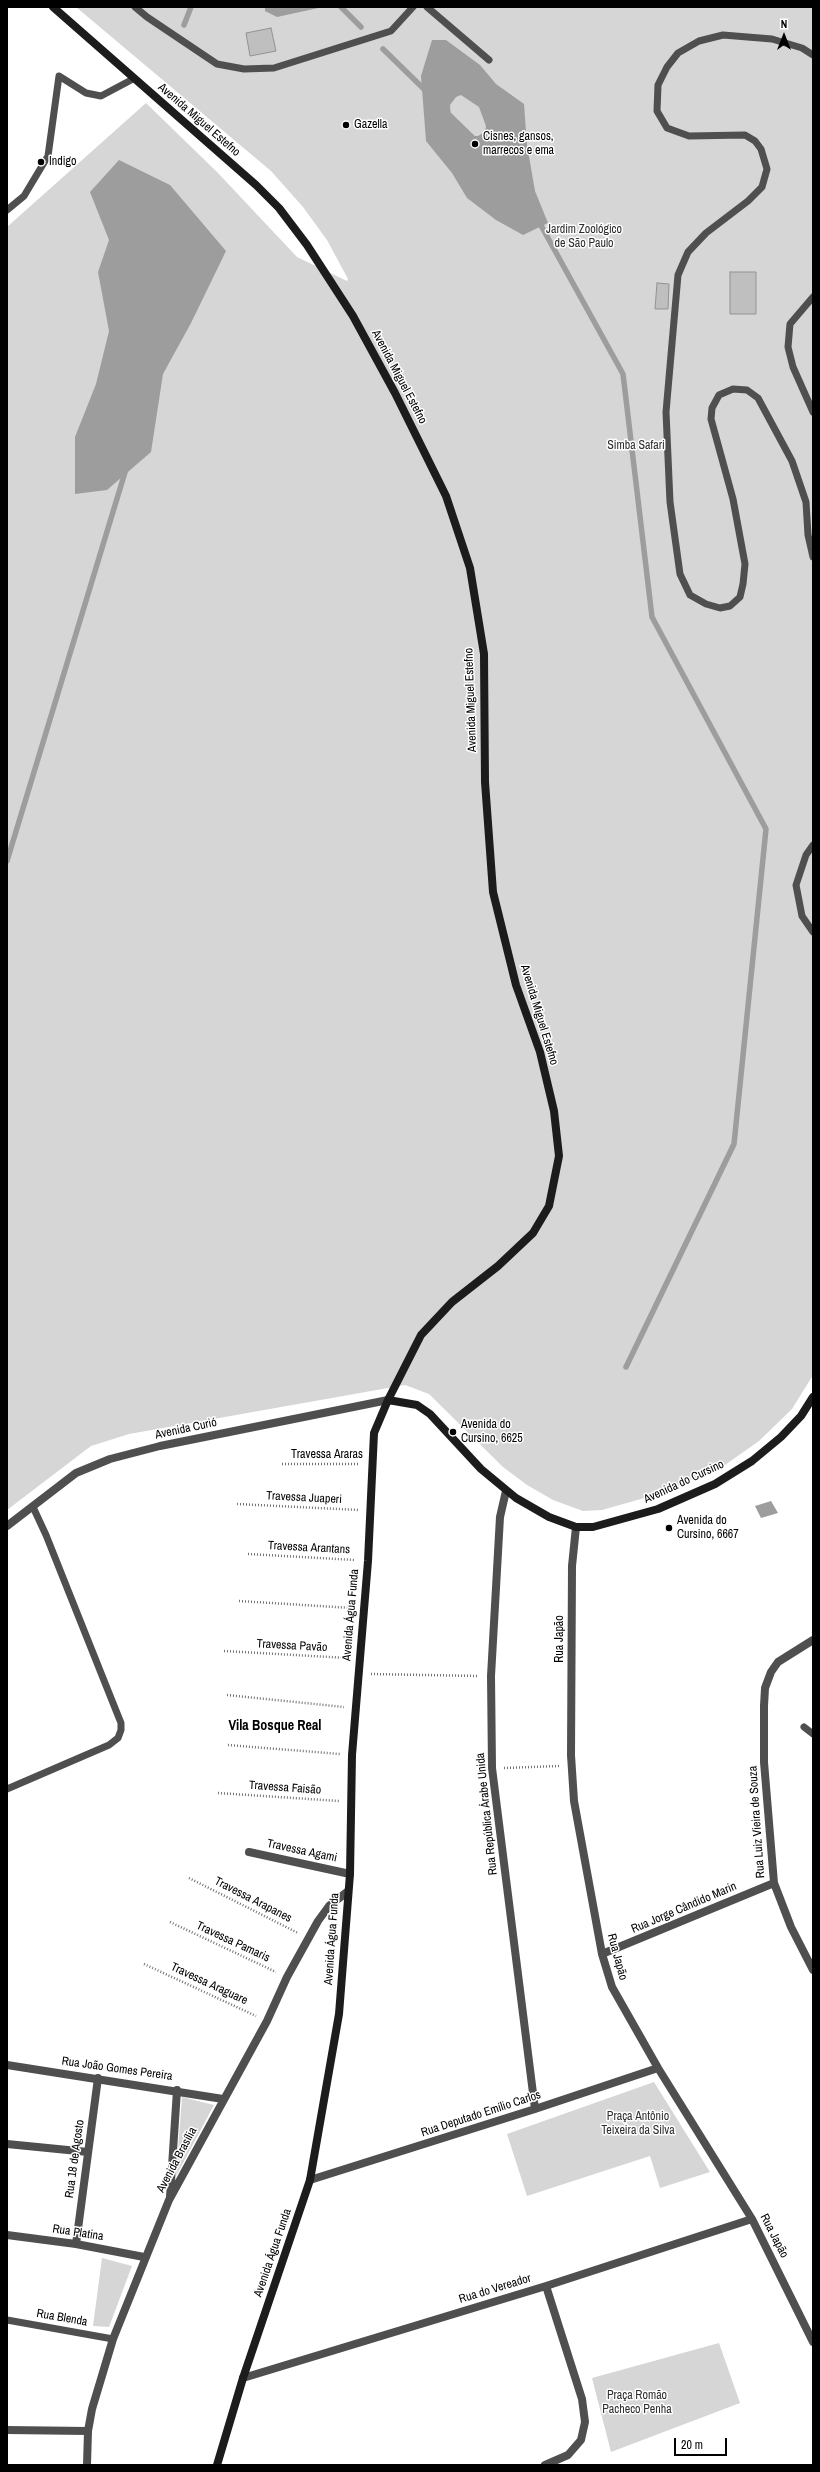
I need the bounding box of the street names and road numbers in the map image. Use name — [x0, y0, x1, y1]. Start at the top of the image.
street label: Avenida Miguel Estefno — [155, 80, 243, 160]
street label: Avenida Miguel Estefno — [368, 328, 430, 426]
street label: Avenida Miguel Estefno — [462, 648, 480, 752]
street label: Avenida Miguel Estefno — [517, 963, 561, 1067]
street label: Avenida Curió — [154, 1415, 218, 1443]
street label: Travessa Araras — [291, 1448, 363, 1462]
street label: Avenida do Cursino — [642, 1457, 726, 1507]
street label: Travessa Juaperi — [266, 1489, 342, 1507]
street label: Travessa Arantans — [268, 1539, 350, 1557]
street label: Avenida Água Funda — [340, 1568, 362, 1662]
street label: Rua Japão — [553, 1615, 567, 1663]
street label: Travessa Pavão — [256, 1637, 328, 1655]
street label: Rua República Árabe Unida — [473, 1752, 501, 1876]
street label: Rua Luiz Vieira de Souza — [746, 1765, 768, 1879]
street label: Travessa Faisão — [248, 1778, 322, 1798]
street label: Travessa Agami — [266, 1837, 338, 1865]
street label: Travessa Arapanes — [212, 1874, 294, 1926]
street label: Rua Jorge Cândido Marin — [629, 1879, 739, 1937]
street label: Avenida Água Funda — [322, 1892, 342, 1986]
street label: Travessa Pamaris — [194, 1919, 272, 1965]
street label: Rua Japão — [604, 1932, 630, 1982]
street label: Travessa Araguare — [168, 1960, 250, 2008]
street label: Rua João Gomes Pereira — [61, 2054, 173, 2084]
street label: Rua Deputado Emílio Carlos — [419, 2088, 543, 2140]
street label: Rua 18 de Agosto — [62, 2119, 88, 2199]
street label: Avenida Brasília — [154, 2125, 200, 2195]
street label: Avenida Água Funda — [251, 2207, 295, 2299]
street label: Rua Japão — [757, 2212, 791, 2260]
street label: Rua Platina — [51, 2222, 105, 2244]
street label: Rua do Vereador — [457, 2271, 533, 2307]
street label: Rua Blenda — [35, 2306, 89, 2330]

